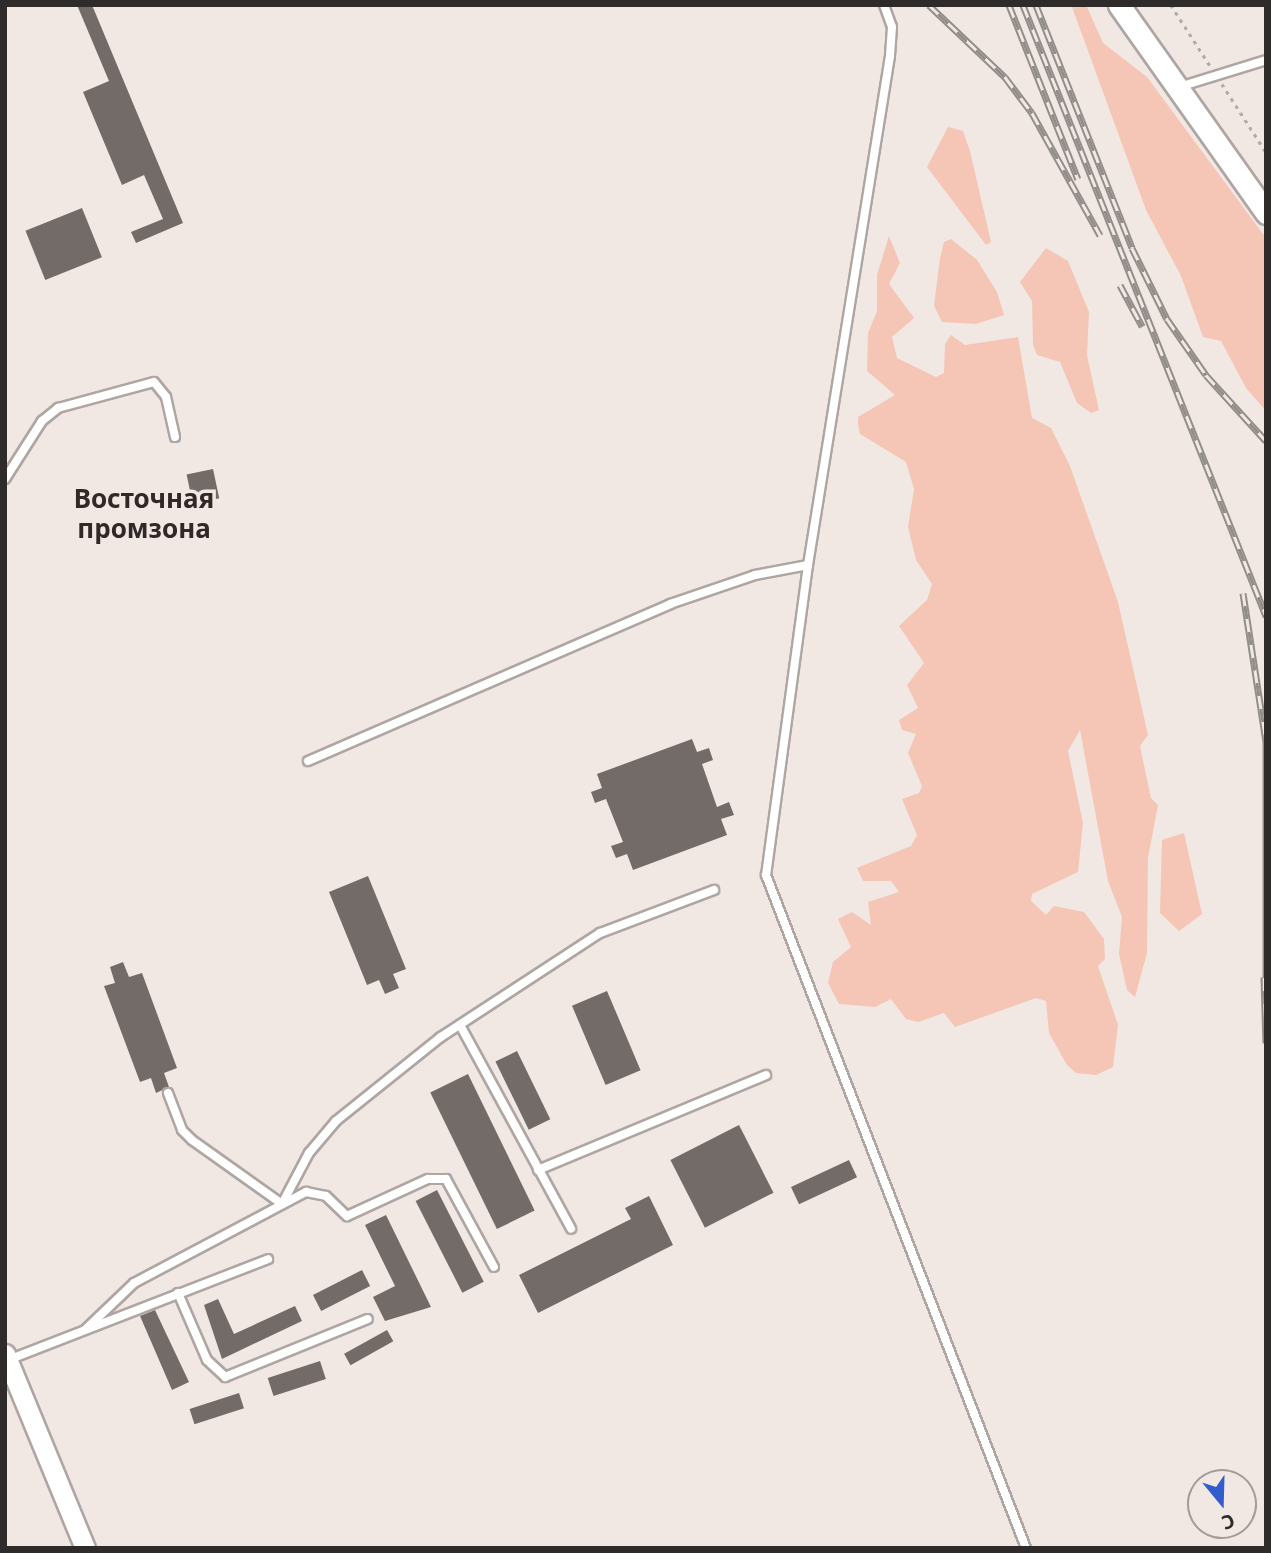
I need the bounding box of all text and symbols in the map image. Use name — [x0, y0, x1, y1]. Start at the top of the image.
district label: Восточная промзона — [74, 483, 214, 544]
north arrow — [1187, 1469, 1257, 1539]
text: С — [1218, 1508, 1238, 1536]

